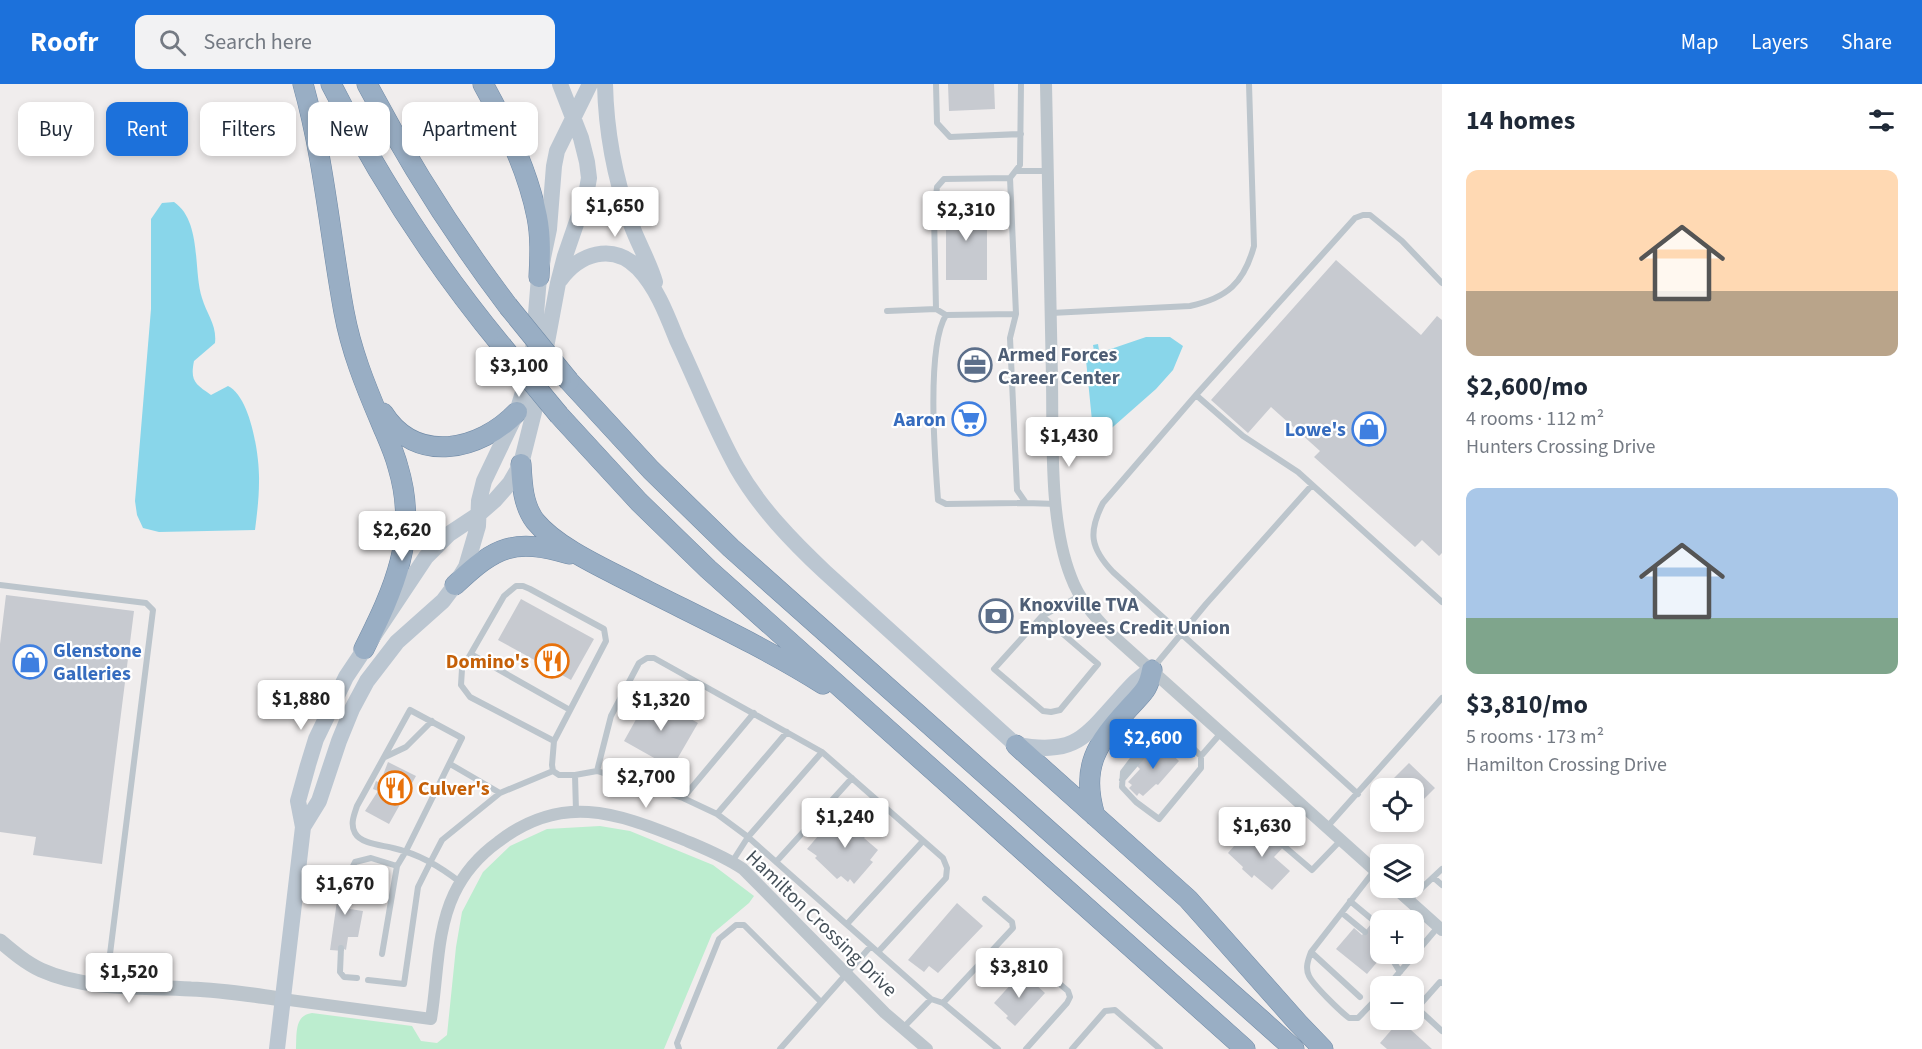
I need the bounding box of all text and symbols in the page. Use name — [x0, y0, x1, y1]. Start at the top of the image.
search box — [135, 15, 555, 69]
text: Roofr — [30, 22, 99, 62]
icon: search — [156, 26, 189, 59]
text: Search here — [204, 26, 312, 58]
text: Map — [1681, 27, 1718, 57]
text: Layers — [1751, 27, 1808, 57]
text: Share — [1841, 27, 1892, 57]
chip: Buy — [18, 102, 94, 156]
chip: Rent — [106, 102, 188, 156]
chip: Filters — [200, 102, 296, 156]
chip: New — [308, 102, 390, 156]
chip: Apartment — [402, 102, 538, 156]
text: 14 homes — [1466, 102, 1575, 139]
icon: filters — [1865, 104, 1898, 137]
pin: $1,650 — [566, 187, 664, 238]
pin: $2,310 — [917, 191, 1015, 242]
text: $1,650 — [586, 192, 644, 220]
text: $2,310 — [937, 196, 995, 224]
icon: home — [1628, 209, 1736, 317]
place label: Armed Forces Career Center — [997, 341, 1120, 392]
pin: $3,100 — [470, 347, 568, 398]
office icon: Armed Forces Career Center — [957, 347, 993, 383]
text: $3,100 — [490, 352, 548, 380]
text: $2,600/mo — [1466, 368, 1588, 405]
supermarket icon: Aaron — [951, 401, 987, 437]
text: 4 rooms · 112 m² — [1466, 405, 1604, 433]
place label: Aaron — [892, 406, 946, 434]
shop icon: Lowe's — [1351, 411, 1387, 447]
place label: Lowe's — [1285, 416, 1346, 444]
pin: $1,430 — [1020, 417, 1118, 468]
text: $1,430 — [1040, 422, 1098, 450]
text: Hunters Crossing Drive — [1466, 433, 1656, 461]
pin: $2,620 — [353, 511, 451, 562]
text: $2,620 — [373, 516, 431, 544]
icon: home — [1628, 527, 1736, 635]
place label: Knoxville TVA Employees Credit Union — [1019, 591, 1230, 642]
bank icon: Knoxville TVA Employees Credit Union — [978, 598, 1014, 634]
place label: Glenstone Galleries — [53, 637, 142, 688]
restaurant icon: Domino's — [534, 643, 570, 679]
shop icon: Glenstone Galleries — [12, 644, 48, 680]
place label: Domino's — [446, 648, 529, 676]
pin: $1,880 — [252, 680, 350, 731]
pin: $1,320 — [612, 681, 710, 732]
text: $1,880 — [272, 685, 330, 713]
text: $1,320 — [632, 686, 690, 714]
text: $3,810/mo — [1466, 686, 1588, 723]
pin: $2,600 — [1104, 719, 1202, 770]
text: 5 rooms · 173 m² — [1466, 723, 1604, 751]
text: $2,600 — [1124, 724, 1182, 752]
text: Hamilton Crossing Drive — [1466, 751, 1667, 779]
pin: $2,700 — [597, 758, 695, 809]
text: $2,700 — [617, 763, 675, 791]
restaurant icon: Culver's — [377, 770, 413, 806]
place label: Culver's — [418, 775, 490, 803]
map controls — [1370, 778, 1424, 1030]
button: locate — [1370, 778, 1424, 832]
pin: $1,240 — [796, 798, 894, 849]
text: $1,240 — [816, 803, 874, 831]
pin: $1,630 — [1213, 807, 1311, 858]
text: $1,630 — [1233, 812, 1291, 840]
street label: Hamilton Crossing Drive — [739, 844, 903, 1004]
button: layers — [1370, 844, 1424, 898]
pin: $1,670 — [296, 865, 394, 916]
text: $1,670 — [316, 870, 374, 898]
button: + — [1370, 910, 1424, 964]
pin: $3,810 — [970, 948, 1068, 999]
pin: $1,520 — [80, 953, 178, 1004]
text: $3,810 — [990, 953, 1048, 981]
text: $1,520 — [100, 958, 158, 986]
button: − — [1370, 976, 1424, 1030]

